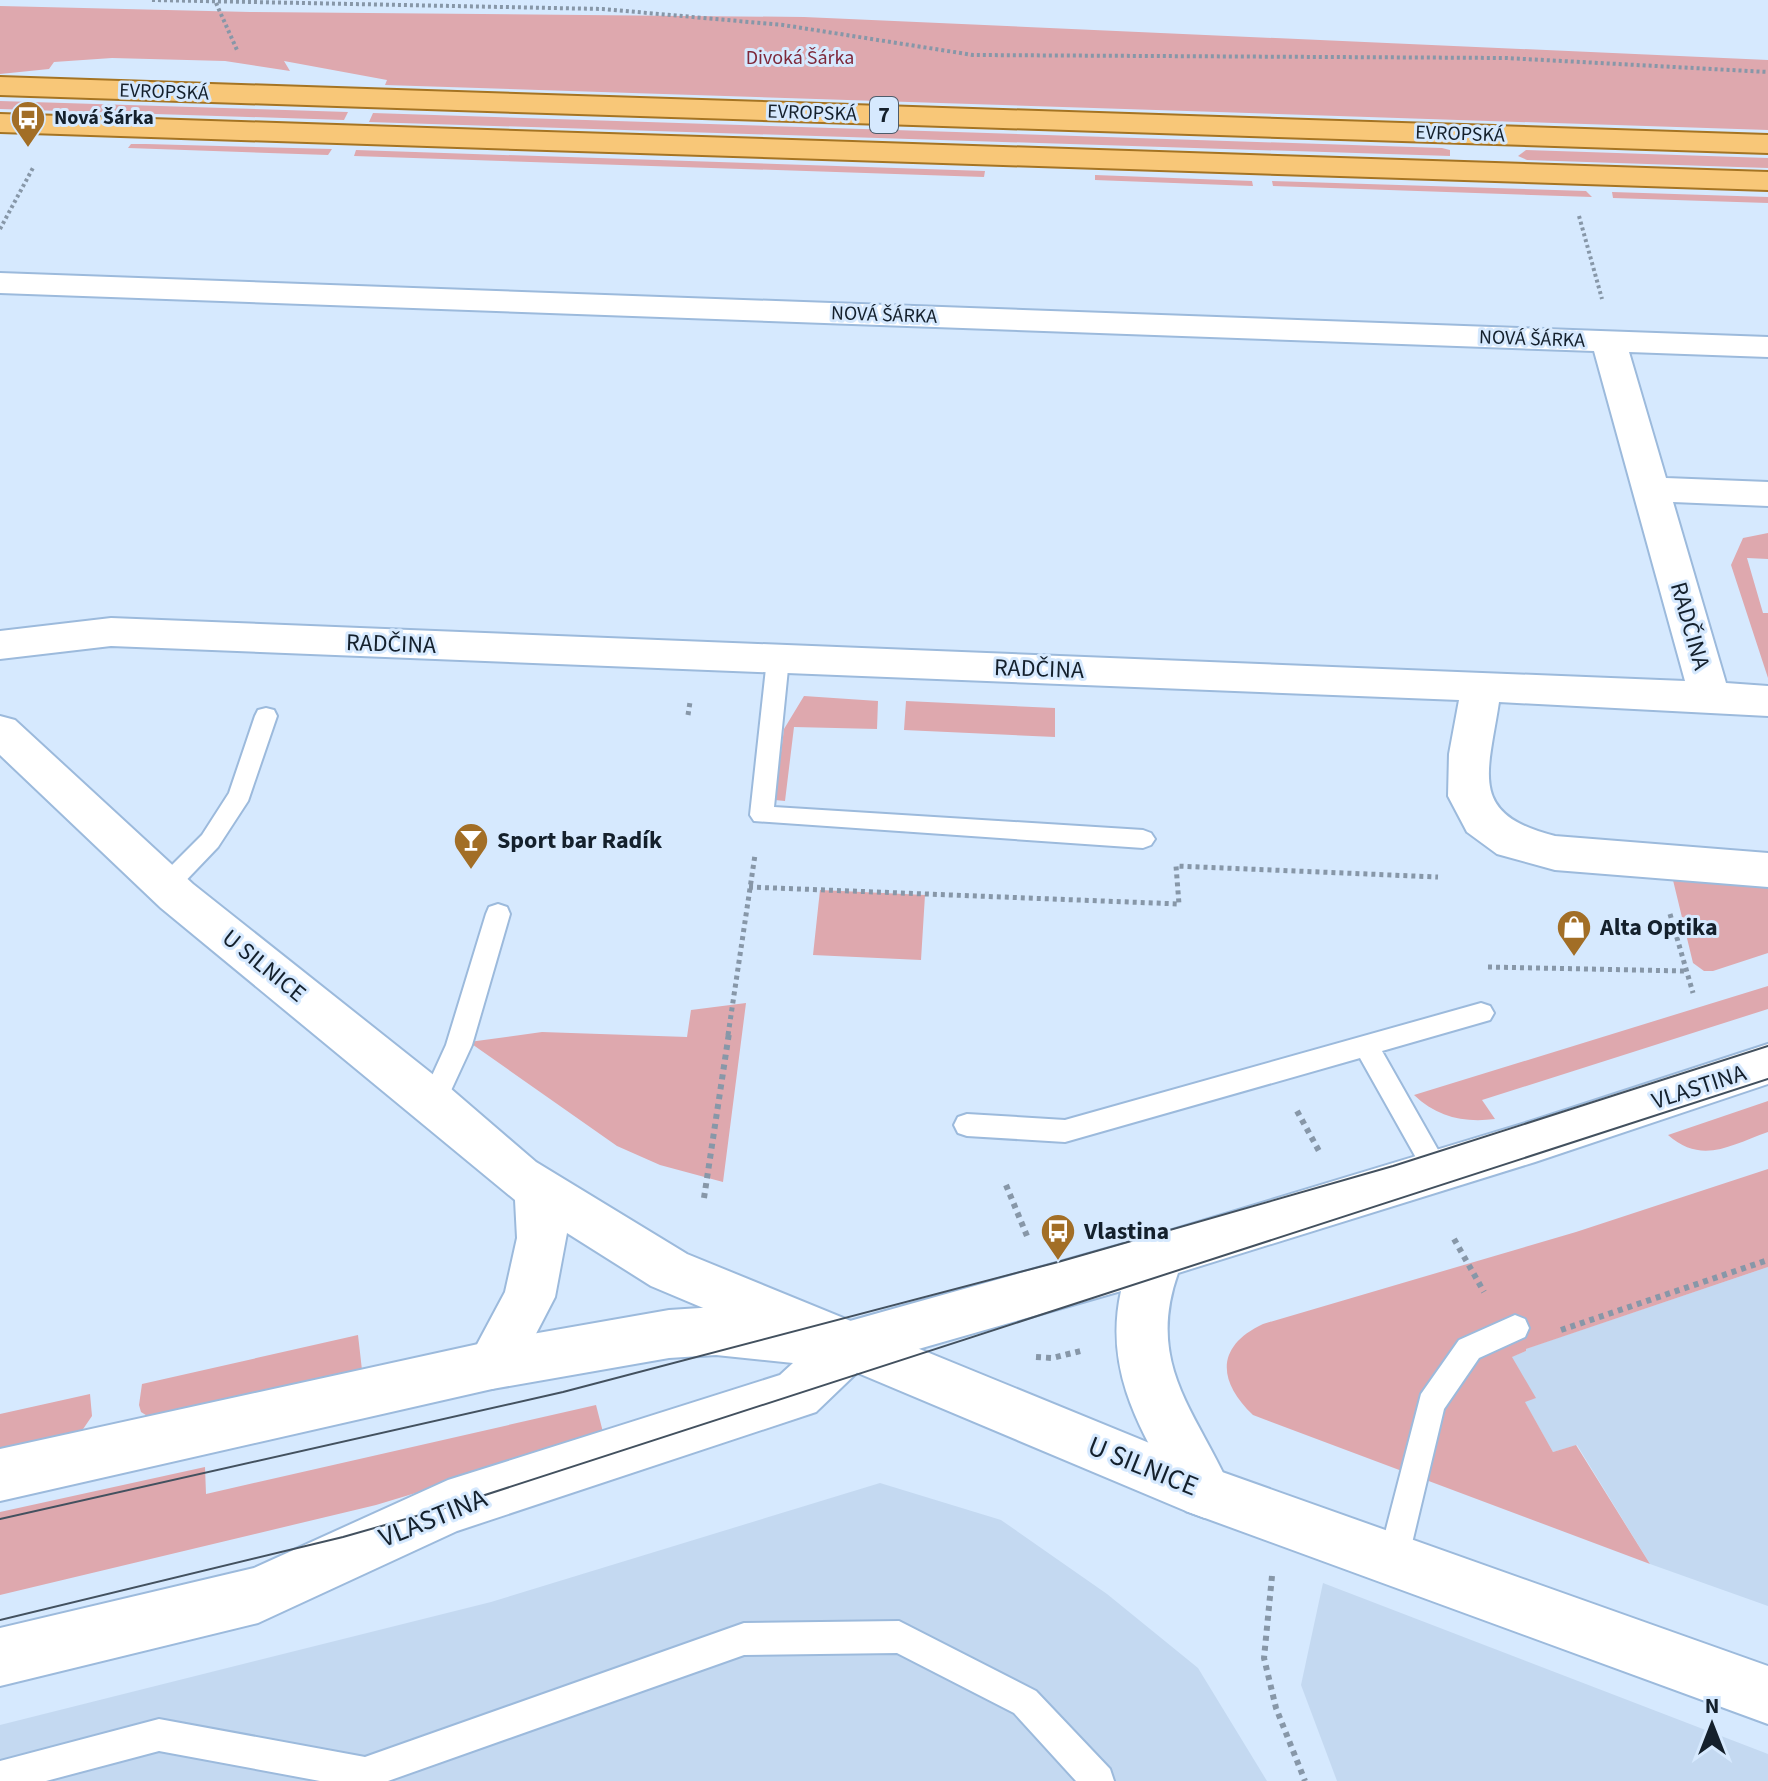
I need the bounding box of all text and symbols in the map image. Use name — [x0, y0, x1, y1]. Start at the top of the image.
park label: Divoká Šárka — [746, 44, 854, 72]
street label: EVROPSKÁ — [119, 76, 209, 108]
street label: EVROPSKÁ — [767, 97, 857, 129]
road number: 7 — [870, 97, 898, 133]
bus stop icon: Nová Šárka — [9, 99, 47, 149]
place label: Nová Šárka — [54, 104, 154, 132]
street label: EVROPSKÁ — [1415, 118, 1505, 150]
street label: NOVÁ ŠÁRKA — [830, 299, 938, 331]
street label: NOVÁ ŠÁRKA — [1478, 323, 1586, 355]
street label: RADČINA — [1661, 578, 1719, 674]
street label: RADČINA — [345, 625, 437, 663]
street label: RADČINA — [993, 650, 1085, 688]
bar icon: Sport bar Radík — [452, 821, 490, 871]
place label: Sport bar Radík — [497, 823, 663, 858]
shop icon: Alta Optika — [1555, 908, 1593, 958]
place label: Alta Optika — [1599, 910, 1718, 945]
street label: U SILNICE — [214, 921, 314, 1011]
street label: VLASTINA — [1647, 1055, 1751, 1119]
bus stop icon: Vlastina — [1039, 1212, 1077, 1262]
place label: Vlastina — [1083, 1214, 1169, 1249]
street label: U SILNICE — [1082, 1426, 1204, 1506]
street label: VLASTINA — [373, 1478, 494, 1558]
north arrow — [1672, 1685, 1752, 1765]
text: N — [1705, 1690, 1719, 1722]

